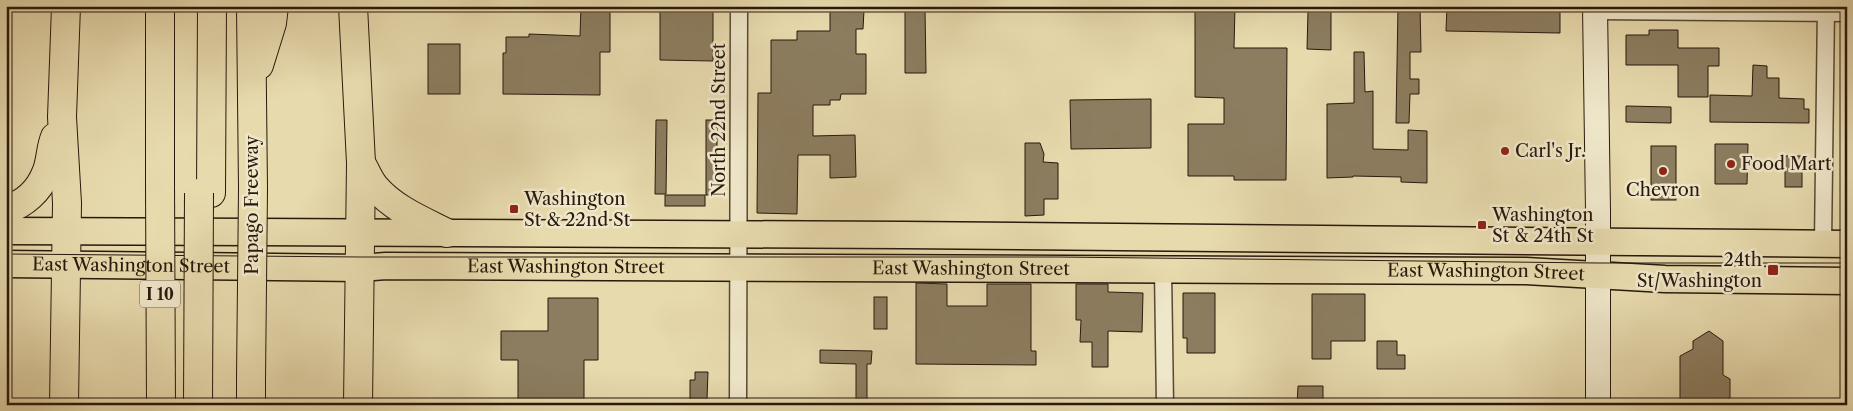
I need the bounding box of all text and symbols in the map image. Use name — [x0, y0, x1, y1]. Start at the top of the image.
street label: North 22nd Street — [708, 42, 730, 197]
street label: Papago Freeway — [241, 134, 263, 275]
place label: Carl's Jr. — [1515, 140, 1586, 162]
marker: Carl's Jr. — [1499, 145, 1511, 157]
place label: Food Mart — [1741, 153, 1832, 175]
marker: Food Mart — [1725, 158, 1737, 170]
marker: Chevron — [1657, 165, 1669, 177]
place label: Chevron — [1626, 179, 1700, 201]
place label: Washington St & 22nd St — [523, 188, 631, 231]
marker: Washington St & 22nd St — [508, 203, 520, 215]
place label: Washington St & 24th St — [1491, 204, 1594, 247]
marker: Washington St & 24th St — [1476, 219, 1488, 231]
place label: 24th St/Washington — [1637, 249, 1762, 292]
street label: East Washington Street — [32, 253, 231, 278]
street label: East Washington Street — [467, 255, 665, 278]
street label: East Washington Street — [872, 257, 1070, 280]
street label: East Washington Street — [1387, 259, 1586, 285]
marker: 24th St/Washington — [1766, 263, 1780, 277]
road number: I 10 — [140, 280, 180, 308]

